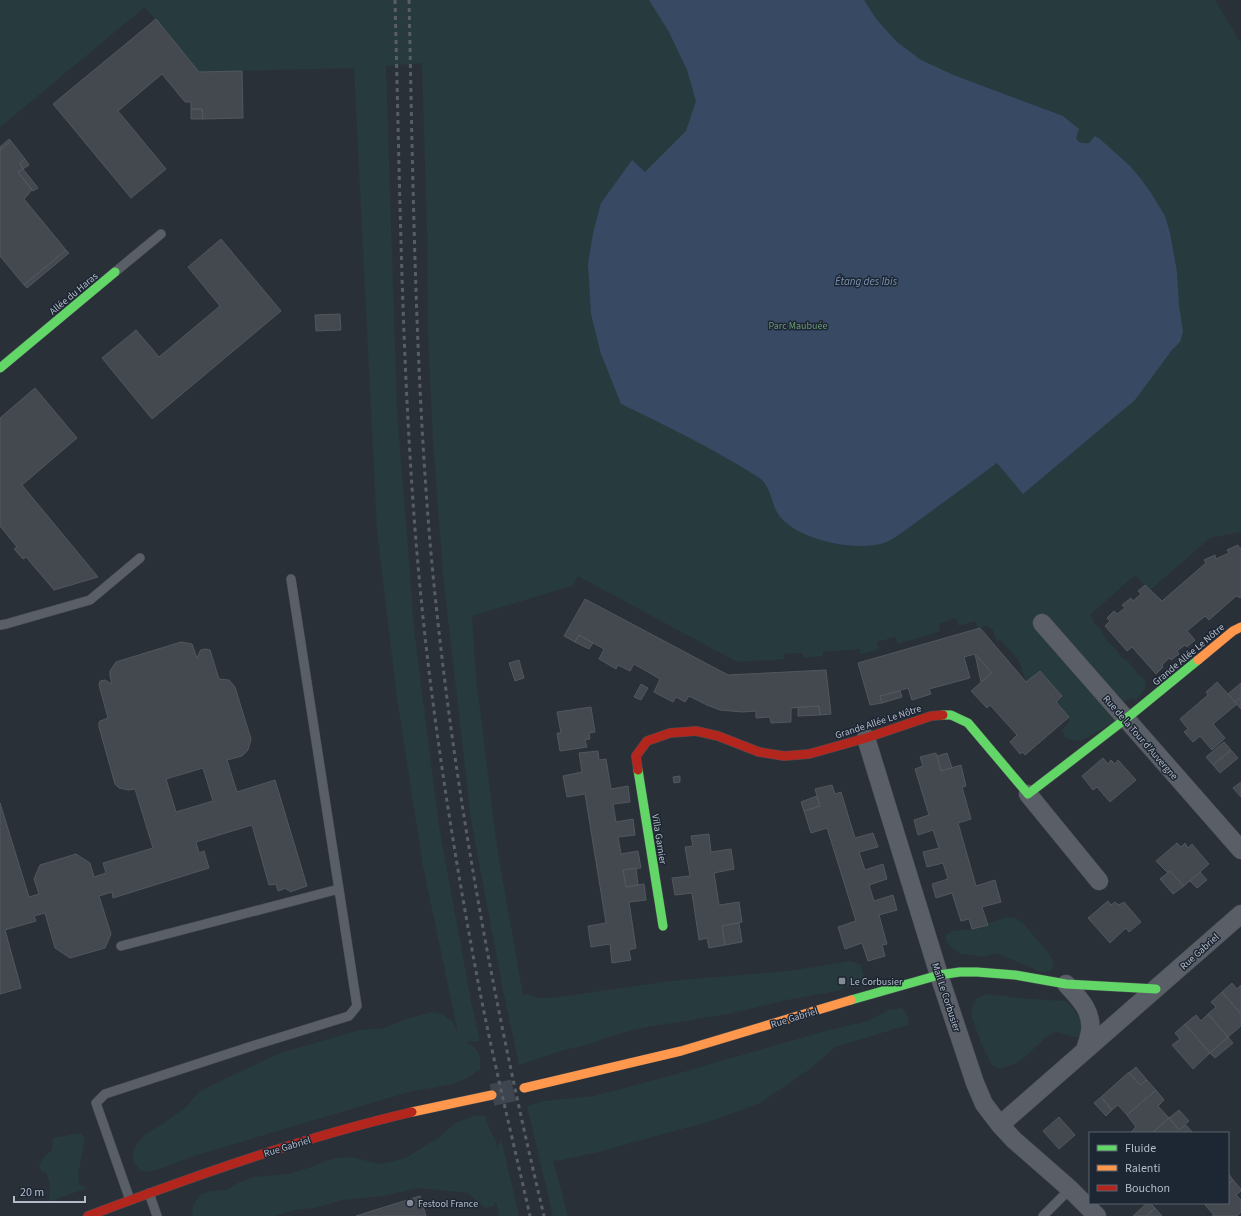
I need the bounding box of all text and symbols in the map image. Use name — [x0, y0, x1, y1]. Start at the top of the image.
street label: Allée du Haras — [46, 269, 101, 318]
water label: Étang des Ibis — [835, 274, 898, 289]
park label: Parc Maubuée — [769, 319, 827, 333]
street label: Grande Allée Le Nôtre — [1150, 620, 1228, 689]
street label: Rue de la Tour d'Auvergne — [1100, 692, 1181, 783]
street label: Grande Allée Le Nôtre — [833, 701, 923, 743]
street label: Villa Garnier — [648, 813, 670, 866]
street label: Rue Gabriel — [1177, 930, 1223, 973]
street label: Mail Le Corbusier — [928, 961, 964, 1034]
place label: Le Corbusier — [850, 975, 903, 989]
marker: Le Corbusier — [837, 976, 847, 986]
street label: Rue Gabriel — [769, 1004, 820, 1032]
legend — [1089, 1132, 1229, 1204]
street label: Rue Gabriel — [262, 1133, 313, 1161]
text: Fluide — [1125, 1140, 1156, 1157]
text: Ralenti — [1125, 1160, 1160, 1177]
scale bar — [14, 1178, 85, 1204]
text: Bouchon — [1125, 1180, 1170, 1197]
text: 20 m — [20, 1184, 44, 1201]
place label: Festool France — [418, 1197, 478, 1211]
marker: Festool France — [405, 1198, 415, 1208]

